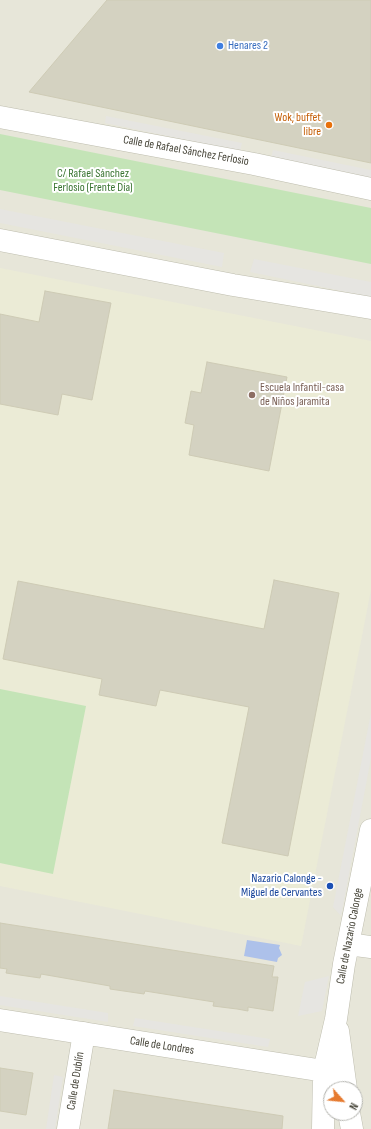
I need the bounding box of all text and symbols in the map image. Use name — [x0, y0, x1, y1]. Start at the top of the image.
place label: Henares 2 — [228, 39, 268, 53]
marker: Henares 2 — [215, 41, 225, 51]
place label: Wok, buffet libre — [275, 111, 321, 139]
marker: Wok, buffet libre — [324, 120, 334, 130]
street label: Calle de Rafael Sánchez Ferlosio — [122, 133, 250, 169]
park label: C/ Rafael Sánchez Ferlosio (Frente Día) — [53, 167, 133, 195]
place label: Escuela Infantil-casa de Niños Jaramita — [260, 381, 344, 409]
marker: Escuela Infantil-casa de Niños Jaramita — [247, 390, 257, 400]
place label: Nazario Calonge - Miguel de Cervantes — [241, 872, 322, 900]
marker: Nazario Calonge - Miguel de Cervantes — [325, 881, 335, 891]
street label: Calle de Nazario Calonge — [334, 887, 366, 985]
street label: Calle de Londres — [129, 1034, 195, 1058]
street label: Calle de Dublín — [64, 1051, 88, 1111]
north arrow — [323, 1081, 363, 1121]
text: N — [346, 1101, 360, 1112]

